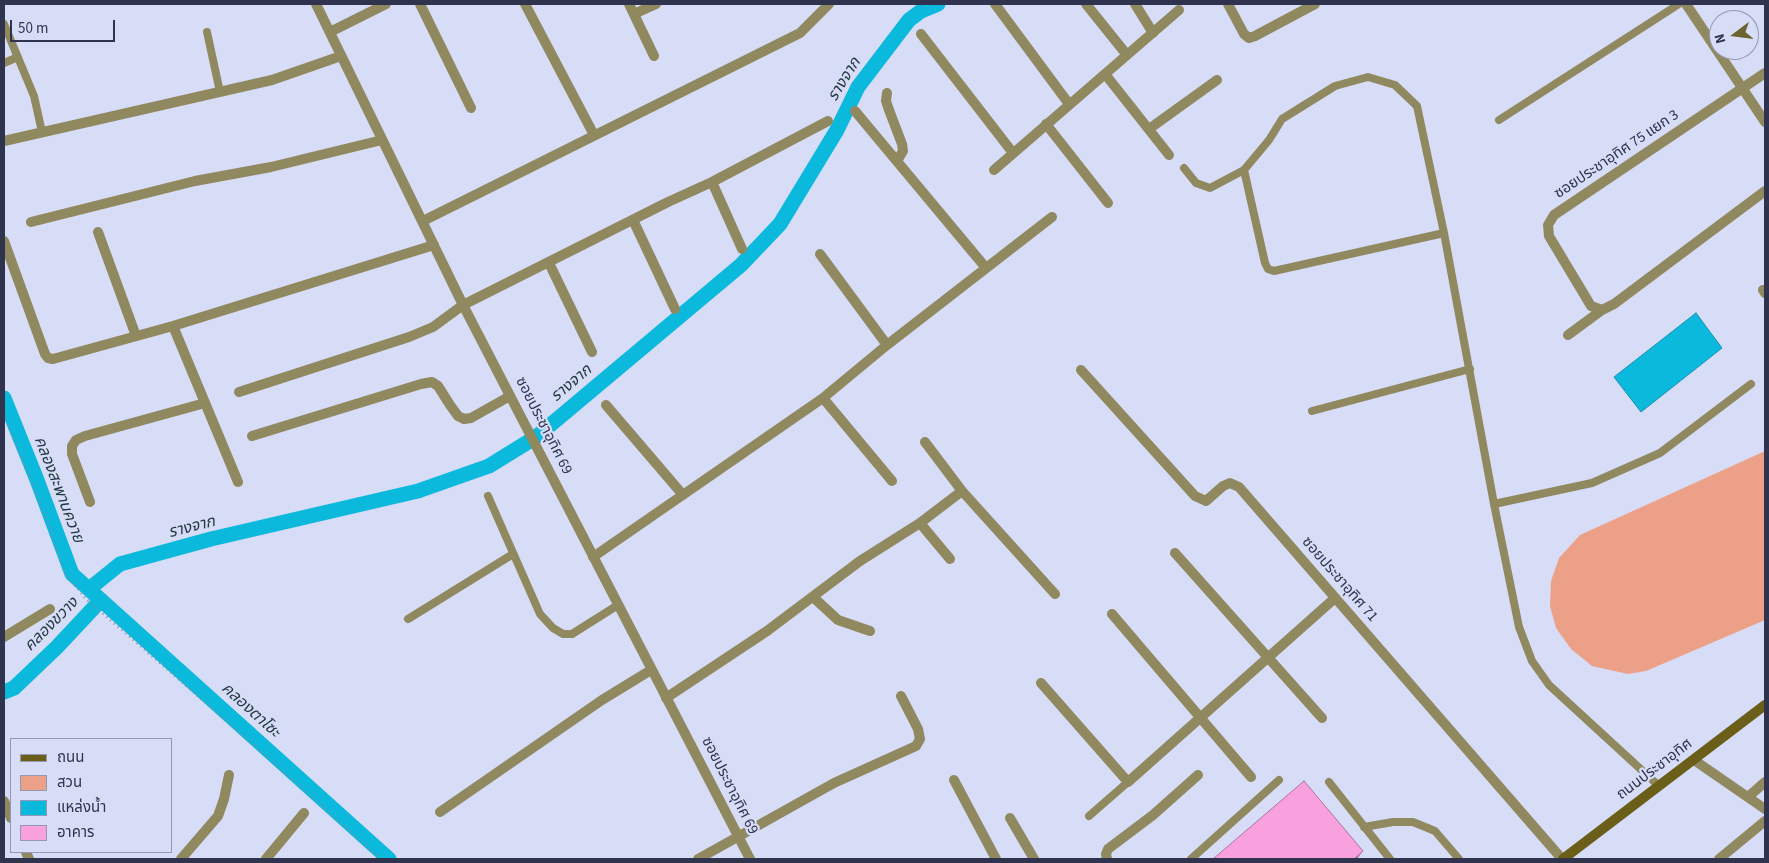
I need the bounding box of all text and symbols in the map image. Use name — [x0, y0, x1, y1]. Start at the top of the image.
scale bar — [12, 10, 118, 42]
north arrow — [1709, 10, 1759, 60]
text: 50 m — [18, 18, 48, 39]
text: N — [1710, 32, 1731, 46]
water label: รางจาก — [824, 55, 866, 105]
street label: ซอยประชาอุทิศ 75 แยก 3 — [1551, 107, 1683, 203]
water label: รางจาก — [548, 361, 596, 407]
street label: ซอยประชาอุทิศ 69 — [511, 374, 575, 478]
water label: คลองสะพานควาย — [29, 434, 87, 546]
water label: รางจาก — [167, 513, 217, 543]
street label: ซอยประชาอุทิศ 71 — [1297, 534, 1381, 626]
water label: คลองขวาง — [21, 594, 83, 656]
water label: คลองตาโซะ — [217, 680, 283, 742]
street label: ซอยประชาอุทิศ 69 — [697, 734, 761, 838]
street label: ถนนประชาอุทิศ — [1613, 736, 1697, 804]
legend — [10, 738, 172, 853]
text: ถนน — [57, 747, 84, 768]
text: สวน — [57, 772, 82, 793]
text: แหล่งน้ำ — [57, 797, 106, 818]
text: อาคาร — [57, 822, 94, 843]

